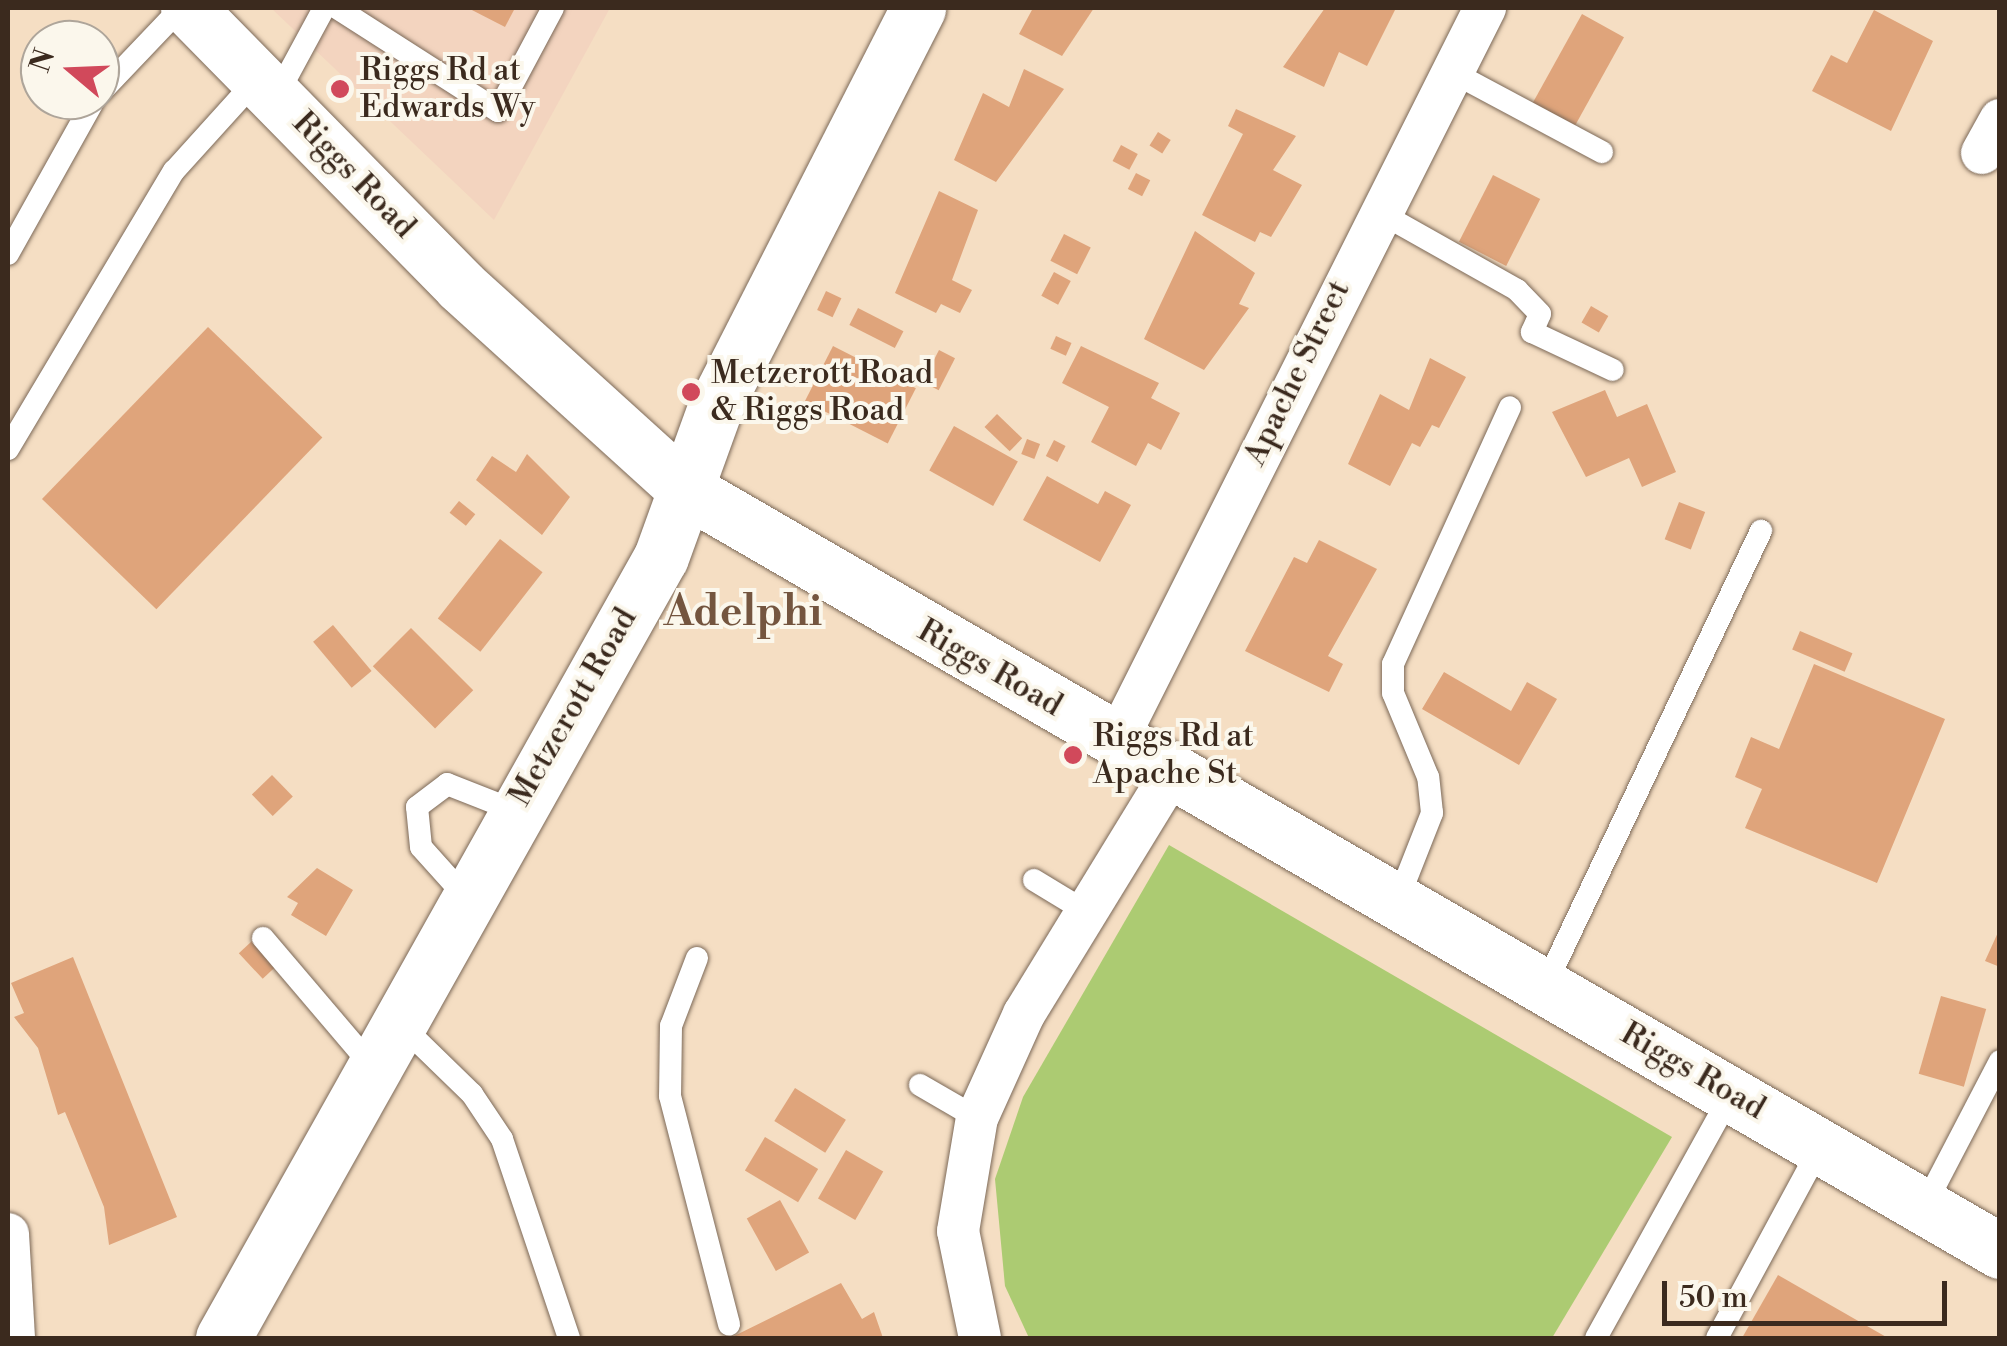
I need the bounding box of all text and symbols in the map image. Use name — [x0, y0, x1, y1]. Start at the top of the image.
north arrow — [20, 20, 120, 120]
text: N — [23, 45, 63, 77]
place label: Riggs Rd at Edwards Wy — [360, 52, 535, 127]
marker: Riggs Rd at Edwards Wy — [329, 78, 351, 100]
street label: Riggs Road — [284, 104, 424, 246]
street label: Apache Street — [1236, 274, 1358, 472]
place label: Metzerott Road & Riggs Road — [711, 355, 933, 430]
marker: Metzerott Road & Riggs Road — [680, 381, 702, 403]
district label: Adelphi — [664, 588, 822, 638]
street label: Metzerott Road — [501, 601, 645, 813]
street label: Riggs Road — [911, 611, 1069, 725]
place label: Riggs Rd at Apache St — [1093, 718, 1254, 793]
marker: Riggs Rd at Apache St — [1062, 744, 1084, 766]
street label: Riggs Road — [1614, 1014, 1772, 1128]
scale bar — [1667, 1261, 1952, 1323]
text: 50 m — [1679, 1279, 1748, 1317]

